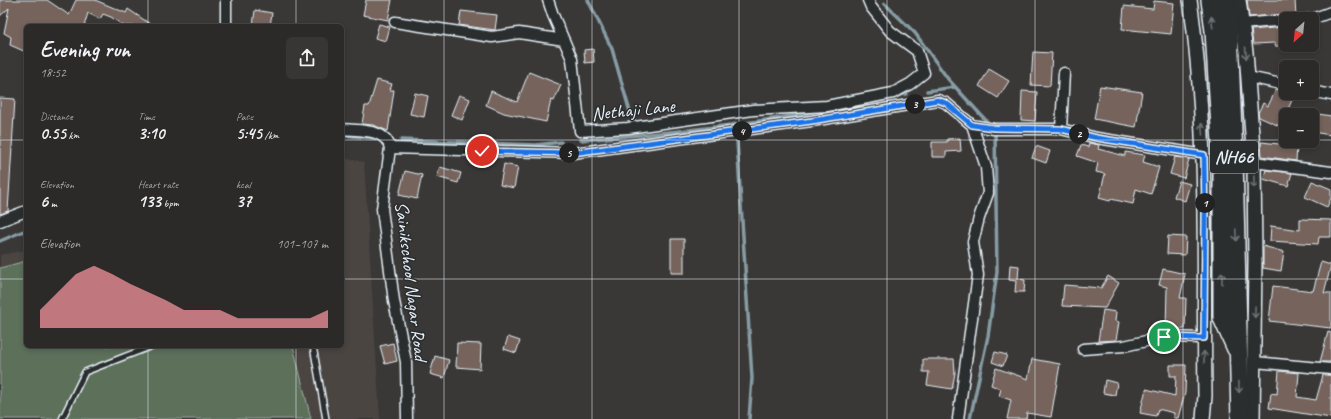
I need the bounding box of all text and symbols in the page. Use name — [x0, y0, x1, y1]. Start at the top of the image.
north arrow — [1279, 12, 1319, 52]
map controls — [1279, 12, 1319, 148]
one-way arrow — [1209, 16, 1216, 29]
text: Evening run — [40, 36, 130, 64]
button: share — [286, 37, 328, 79]
one-way arrow — [1242, 46, 1250, 59]
button: + — [1279, 60, 1319, 100]
text: 18:52 — [40, 65, 66, 81]
street label: Nethaji Lane — [590, 94, 678, 126]
pin: 3 — [905, 94, 925, 114]
text: 3 — [913, 97, 917, 111]
button: − — [1279, 108, 1319, 148]
text: Distance — [40, 109, 73, 123]
text: Time — [138, 109, 155, 123]
text: Pace — [236, 109, 253, 123]
pin: 4 — [732, 121, 752, 141]
text: 0.55 — [40, 123, 66, 144]
text: 3:10 — [138, 123, 164, 144]
text: 5:45 — [236, 123, 262, 144]
one-way arrow — [1198, 123, 1205, 136]
text: 4 — [740, 124, 744, 138]
pin: 2 — [1069, 124, 1089, 144]
text: 2 — [1077, 127, 1081, 141]
text: km — [66, 128, 79, 142]
text: /km — [262, 128, 279, 142]
pin — [465, 134, 499, 168]
icon: check — [471, 140, 493, 162]
road number: NH66 — [1210, 141, 1258, 173]
pin: 5 — [559, 143, 579, 163]
text: 5 — [567, 146, 571, 160]
one-way arrow — [1250, 175, 1258, 188]
text: Elevation — [40, 177, 74, 191]
text: Heart rate — [138, 177, 178, 191]
text: kcal — [236, 177, 251, 191]
text: 6 — [40, 191, 48, 212]
text: 133 — [138, 191, 161, 212]
text: 37 — [236, 191, 251, 212]
pin: 1 — [1195, 193, 1215, 213]
text: m — [48, 196, 57, 210]
text: bpm — [161, 196, 179, 210]
text: 1 — [1203, 196, 1207, 210]
street label: Sainikschool Nagar Road — [389, 200, 433, 365]
one-way arrow — [1232, 228, 1240, 241]
text: Elevation — [40, 236, 80, 252]
text: 101–107 m — [277, 236, 328, 252]
one-way arrow — [1218, 272, 1226, 285]
one-way arrow — [1251, 305, 1259, 318]
pin — [1147, 320, 1181, 354]
icon: arrive — [1153, 326, 1175, 348]
one-way arrow — [1200, 351, 1208, 364]
one-way arrow — [1235, 380, 1243, 393]

